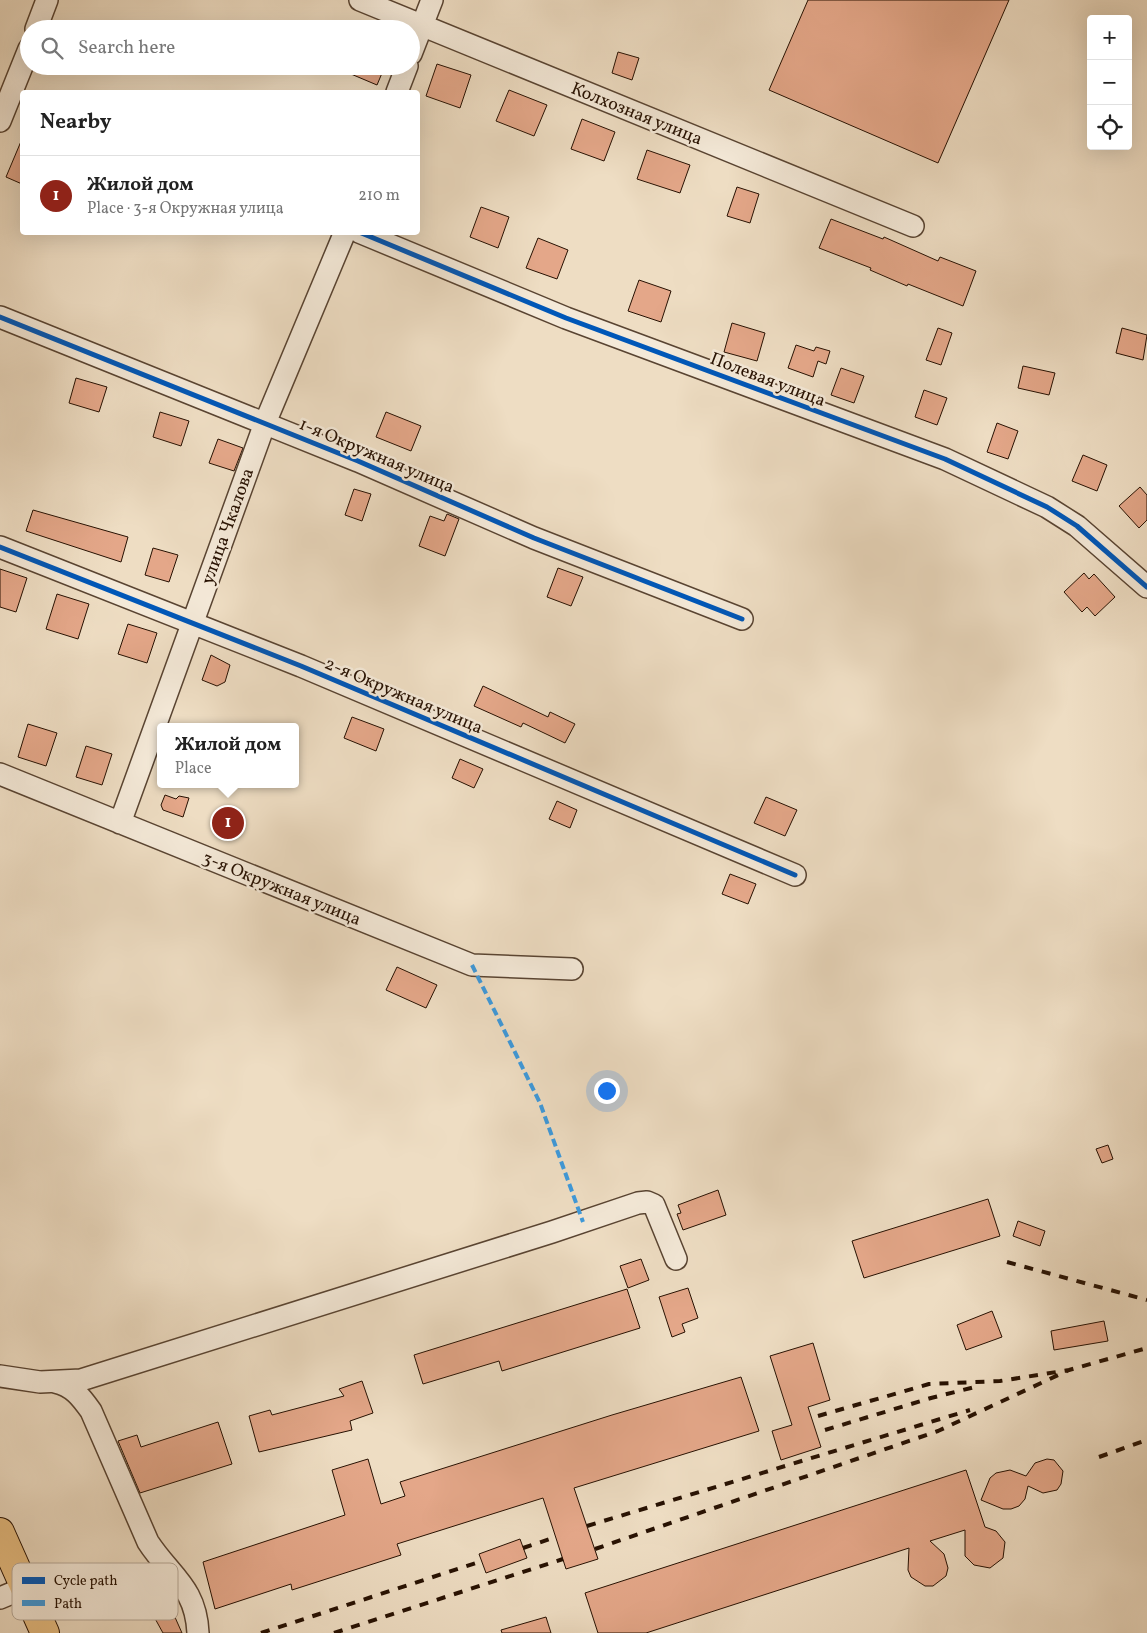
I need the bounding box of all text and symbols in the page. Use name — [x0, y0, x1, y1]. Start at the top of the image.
map controls — [1087, 15, 1132, 150]
button: + — [1087, 15, 1132, 60]
search box — [20, 20, 420, 75]
icon: search — [38, 34, 66, 62]
text: Search here — [78, 35, 175, 61]
button: − — [1087, 60, 1132, 105]
street label: Колхозная улица — [567, 77, 706, 152]
button: locate — [1087, 105, 1132, 150]
text: Nearby — [40, 108, 111, 137]
text: Жилой дом — [87, 172, 194, 198]
text: 1 — [53, 185, 59, 207]
text: 210 m — [358, 185, 400, 207]
text: Place · 3-я Окружная улица — [87, 198, 284, 220]
street label: Полевая улица — [706, 347, 829, 414]
street label: 1-я Окружная улица — [295, 412, 458, 500]
street label: улица Чкалова — [196, 465, 261, 588]
street label: 2-я Окружная улица — [320, 652, 486, 741]
popup — [157, 723, 299, 788]
text: Жилой дом — [175, 732, 281, 758]
text: Place — [175, 758, 212, 780]
pin: 1 — [212, 804, 244, 842]
street label: 3-я Окружная улица — [198, 846, 365, 933]
your location — [594, 1078, 620, 1104]
legend — [12, 1563, 178, 1620]
text: Cycle path — [54, 1572, 118, 1591]
text: Path — [54, 1595, 82, 1614]

